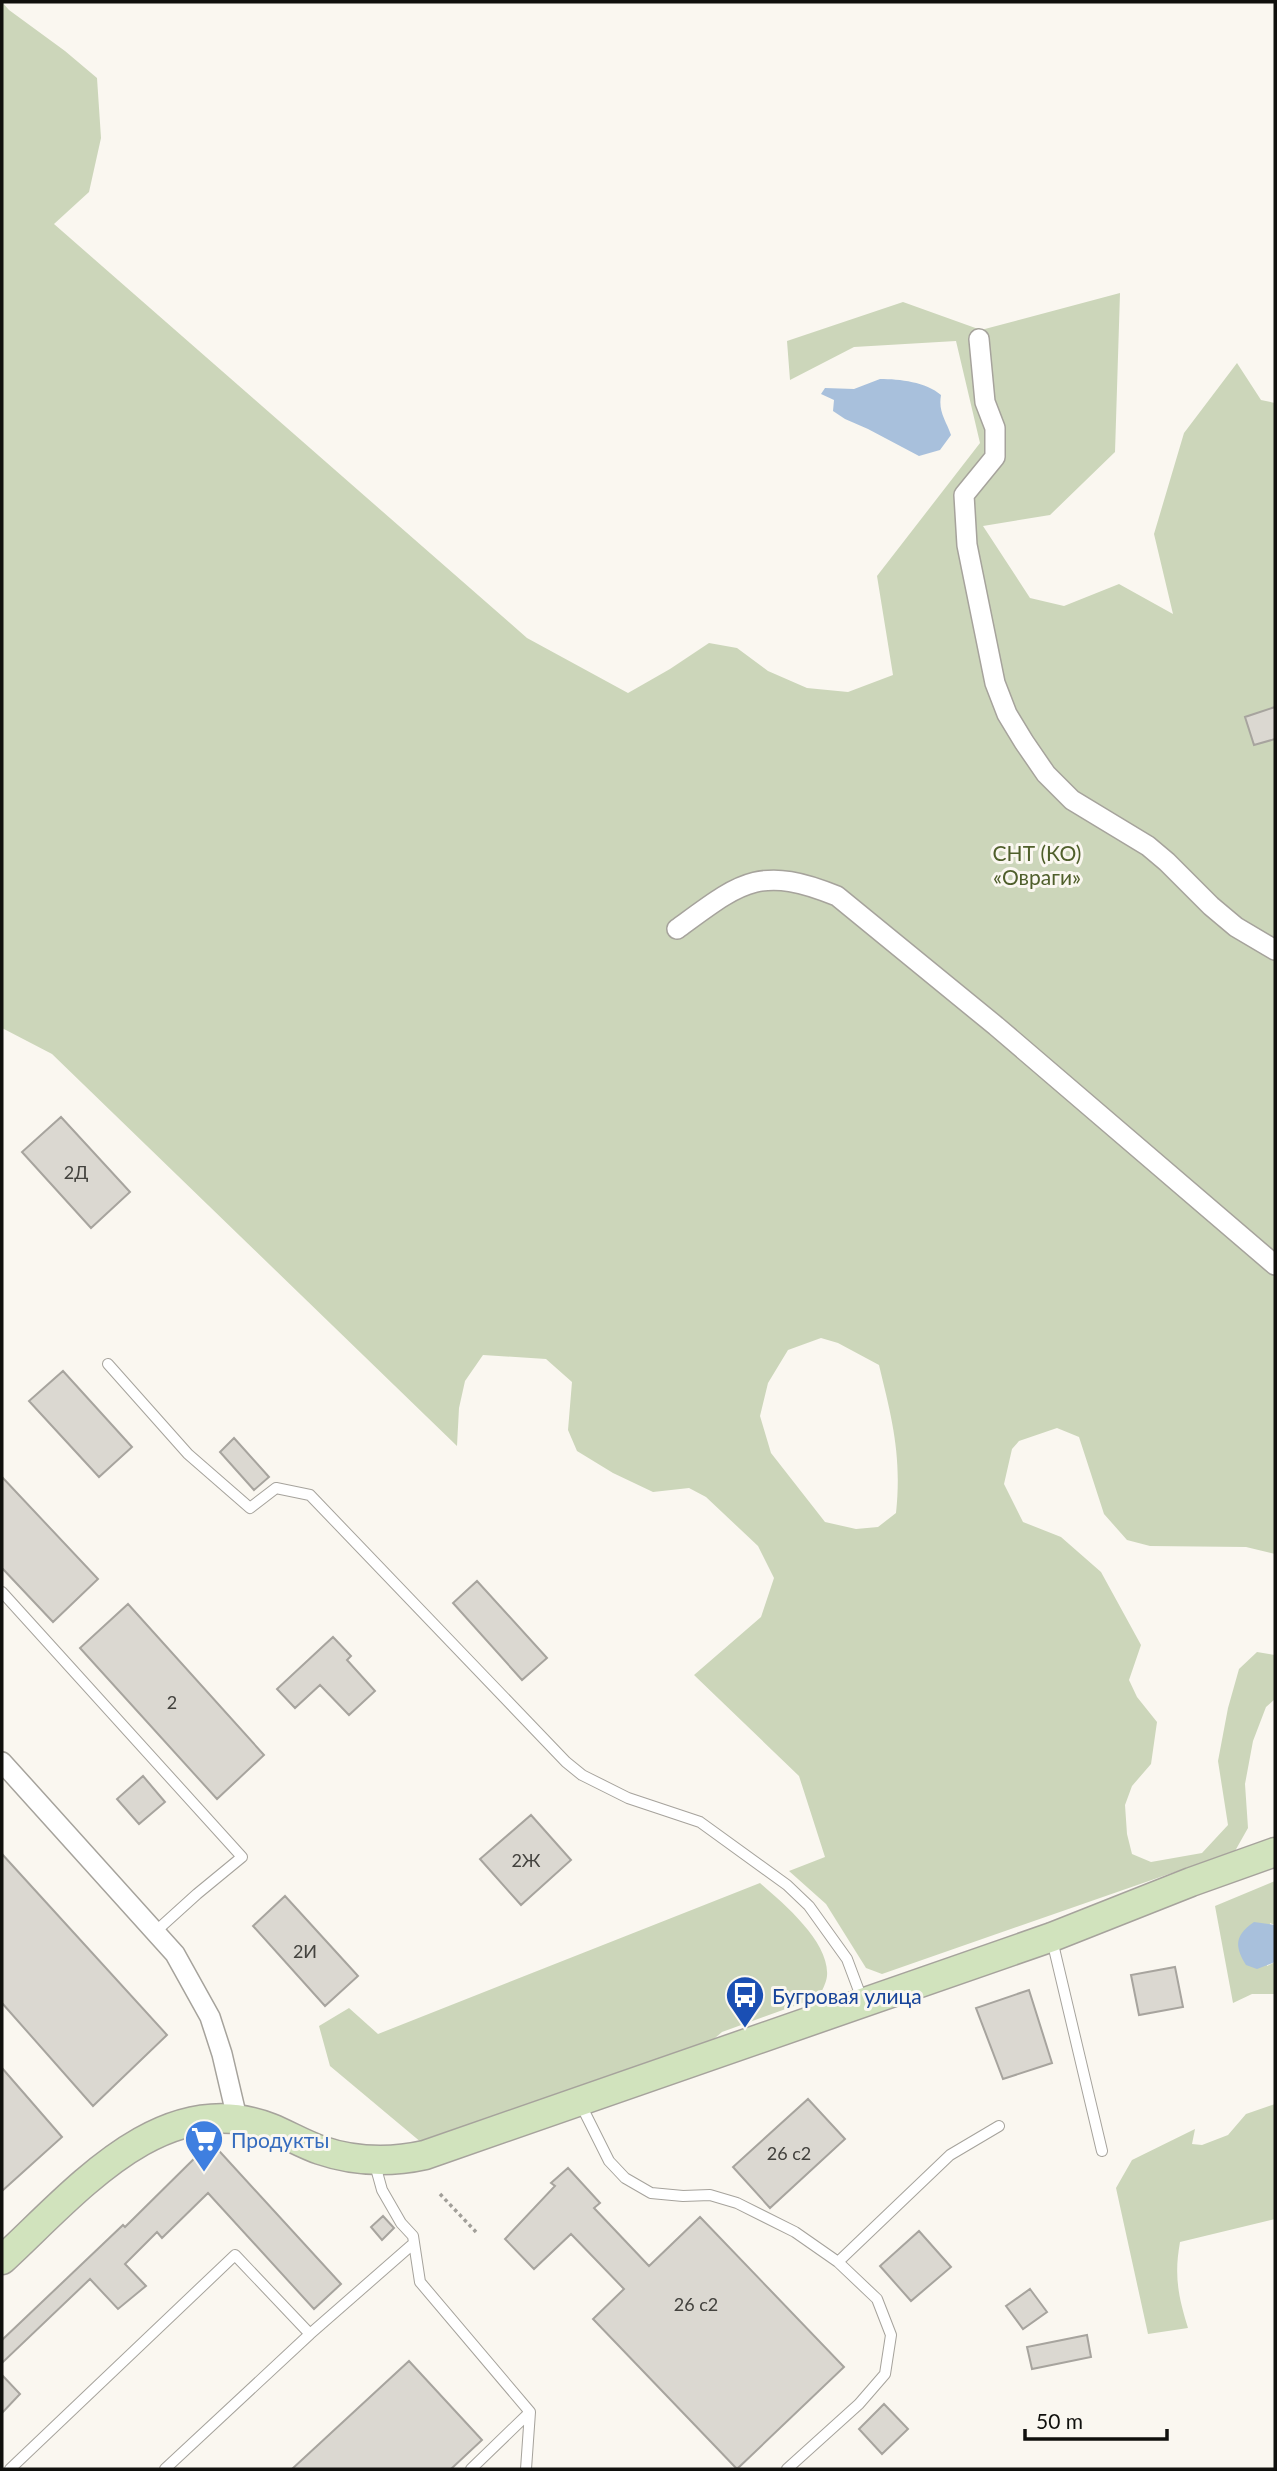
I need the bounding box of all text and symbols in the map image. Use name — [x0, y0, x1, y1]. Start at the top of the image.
park label: СНТ (КО) «Овраги» — [993, 840, 1081, 889]
house number: 2Д — [64, 1161, 88, 1183]
house number: 2 — [167, 1691, 177, 1713]
house number: 2Ж — [511, 1849, 541, 1871]
house number: 2И — [293, 1940, 317, 1962]
bus stop icon: Бугровая улица — [724, 1974, 766, 2029]
place label: Бугровая улица — [772, 1983, 922, 2008]
supermarket icon: Продукты — [183, 2118, 225, 2173]
place label: Продукты — [231, 2127, 330, 2152]
house number: 26 с2 — [767, 2142, 811, 2164]
house number: 26 с2 — [674, 2293, 718, 2315]
scale bar — [1025, 2398, 1167, 2442]
text: 50 m — [1036, 2408, 1083, 2433]

